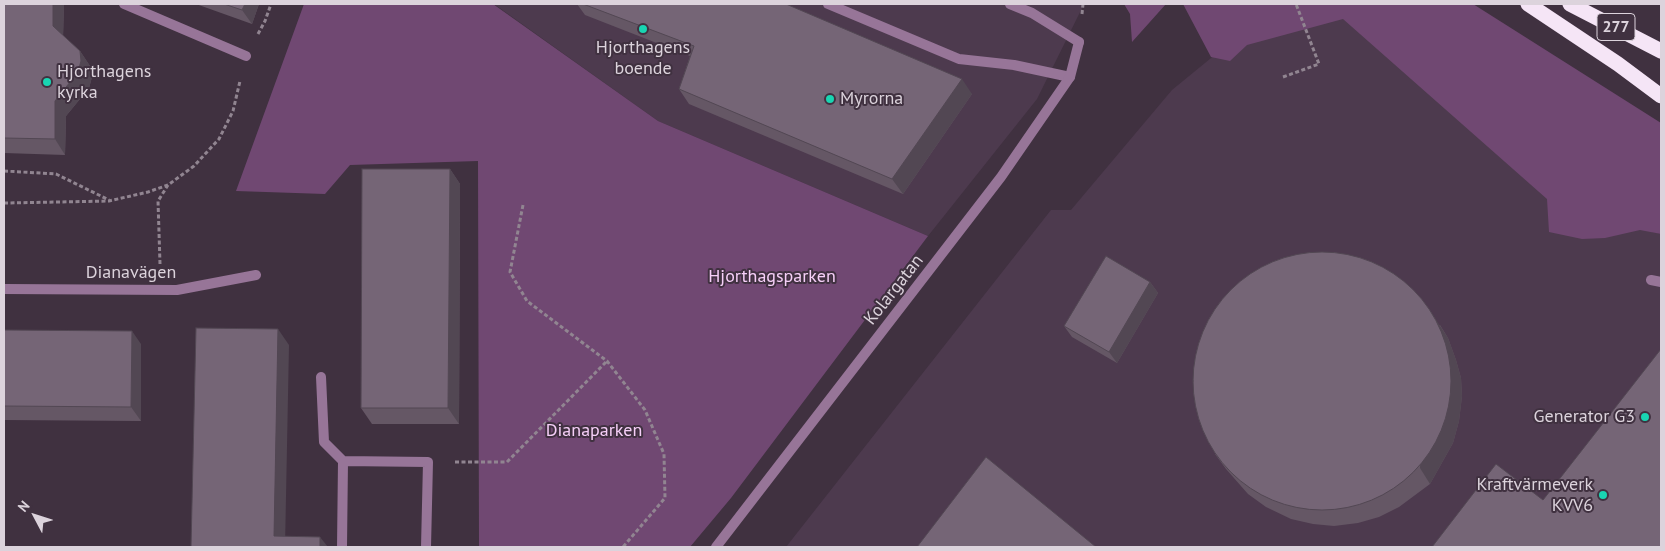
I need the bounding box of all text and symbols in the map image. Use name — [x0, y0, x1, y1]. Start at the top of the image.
road number: 277 — [1597, 14, 1635, 41]
marker: Hjorthagens boende — [637, 23, 649, 35]
place label: Hjorthagens boende — [596, 37, 690, 80]
place label: Hjorthagens kyrka — [57, 61, 151, 104]
marker: Hjorthagens kyrka — [41, 76, 53, 88]
place label: Myrorna — [840, 88, 903, 110]
marker: Myrorna — [824, 93, 836, 105]
street label: Kolargatan — [860, 250, 928, 330]
street label: Dianavägen — [86, 262, 176, 284]
park label: Hjorthagsparken — [708, 266, 836, 288]
place label: Generator G3 — [1533, 406, 1635, 428]
marker: Generator G3 — [1639, 411, 1651, 423]
park label: Dianaparken — [546, 420, 642, 442]
place label: Kraftvärmeverk KVV6 — [1476, 474, 1593, 516]
marker: Kraftvärmeverk KVV6 — [1597, 489, 1609, 501]
north arrow — [10, 491, 60, 541]
text: N — [14, 497, 33, 516]

